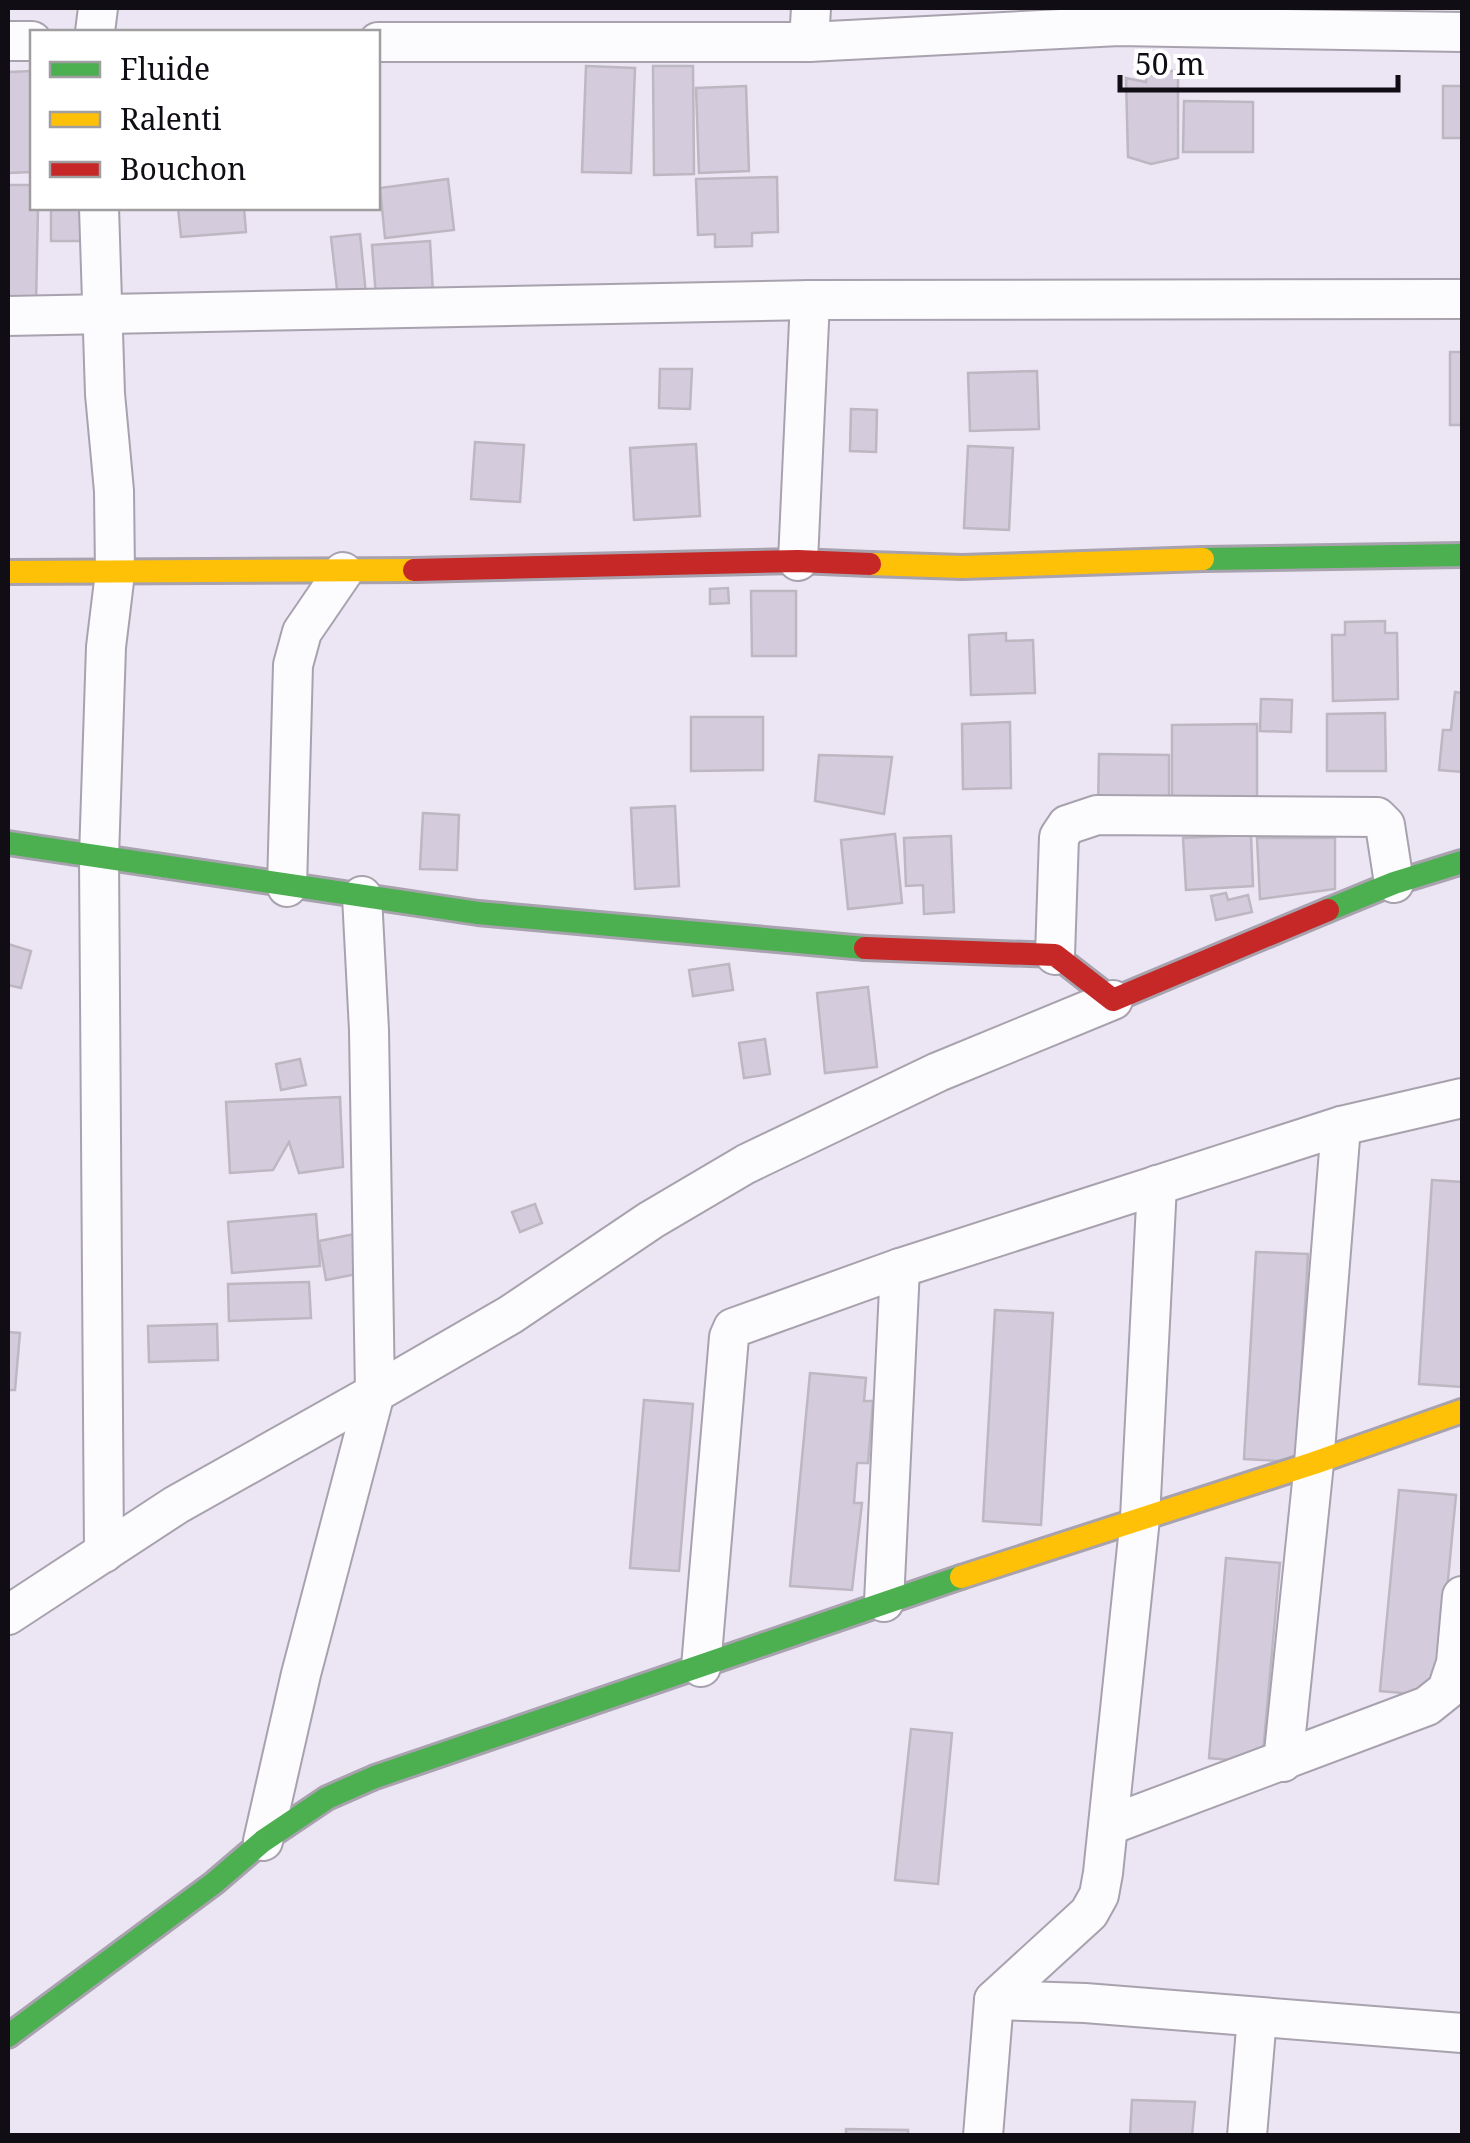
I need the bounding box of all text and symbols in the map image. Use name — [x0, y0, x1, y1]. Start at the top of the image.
legend — [30, 30, 380, 210]
scale bar — [1120, 30, 1398, 92]
text: 50 m — [1135, 43, 1205, 84]
text: Fluide — [120, 48, 210, 89]
text: Ralenti — [120, 98, 222, 139]
text: Bouchon — [120, 148, 246, 189]

